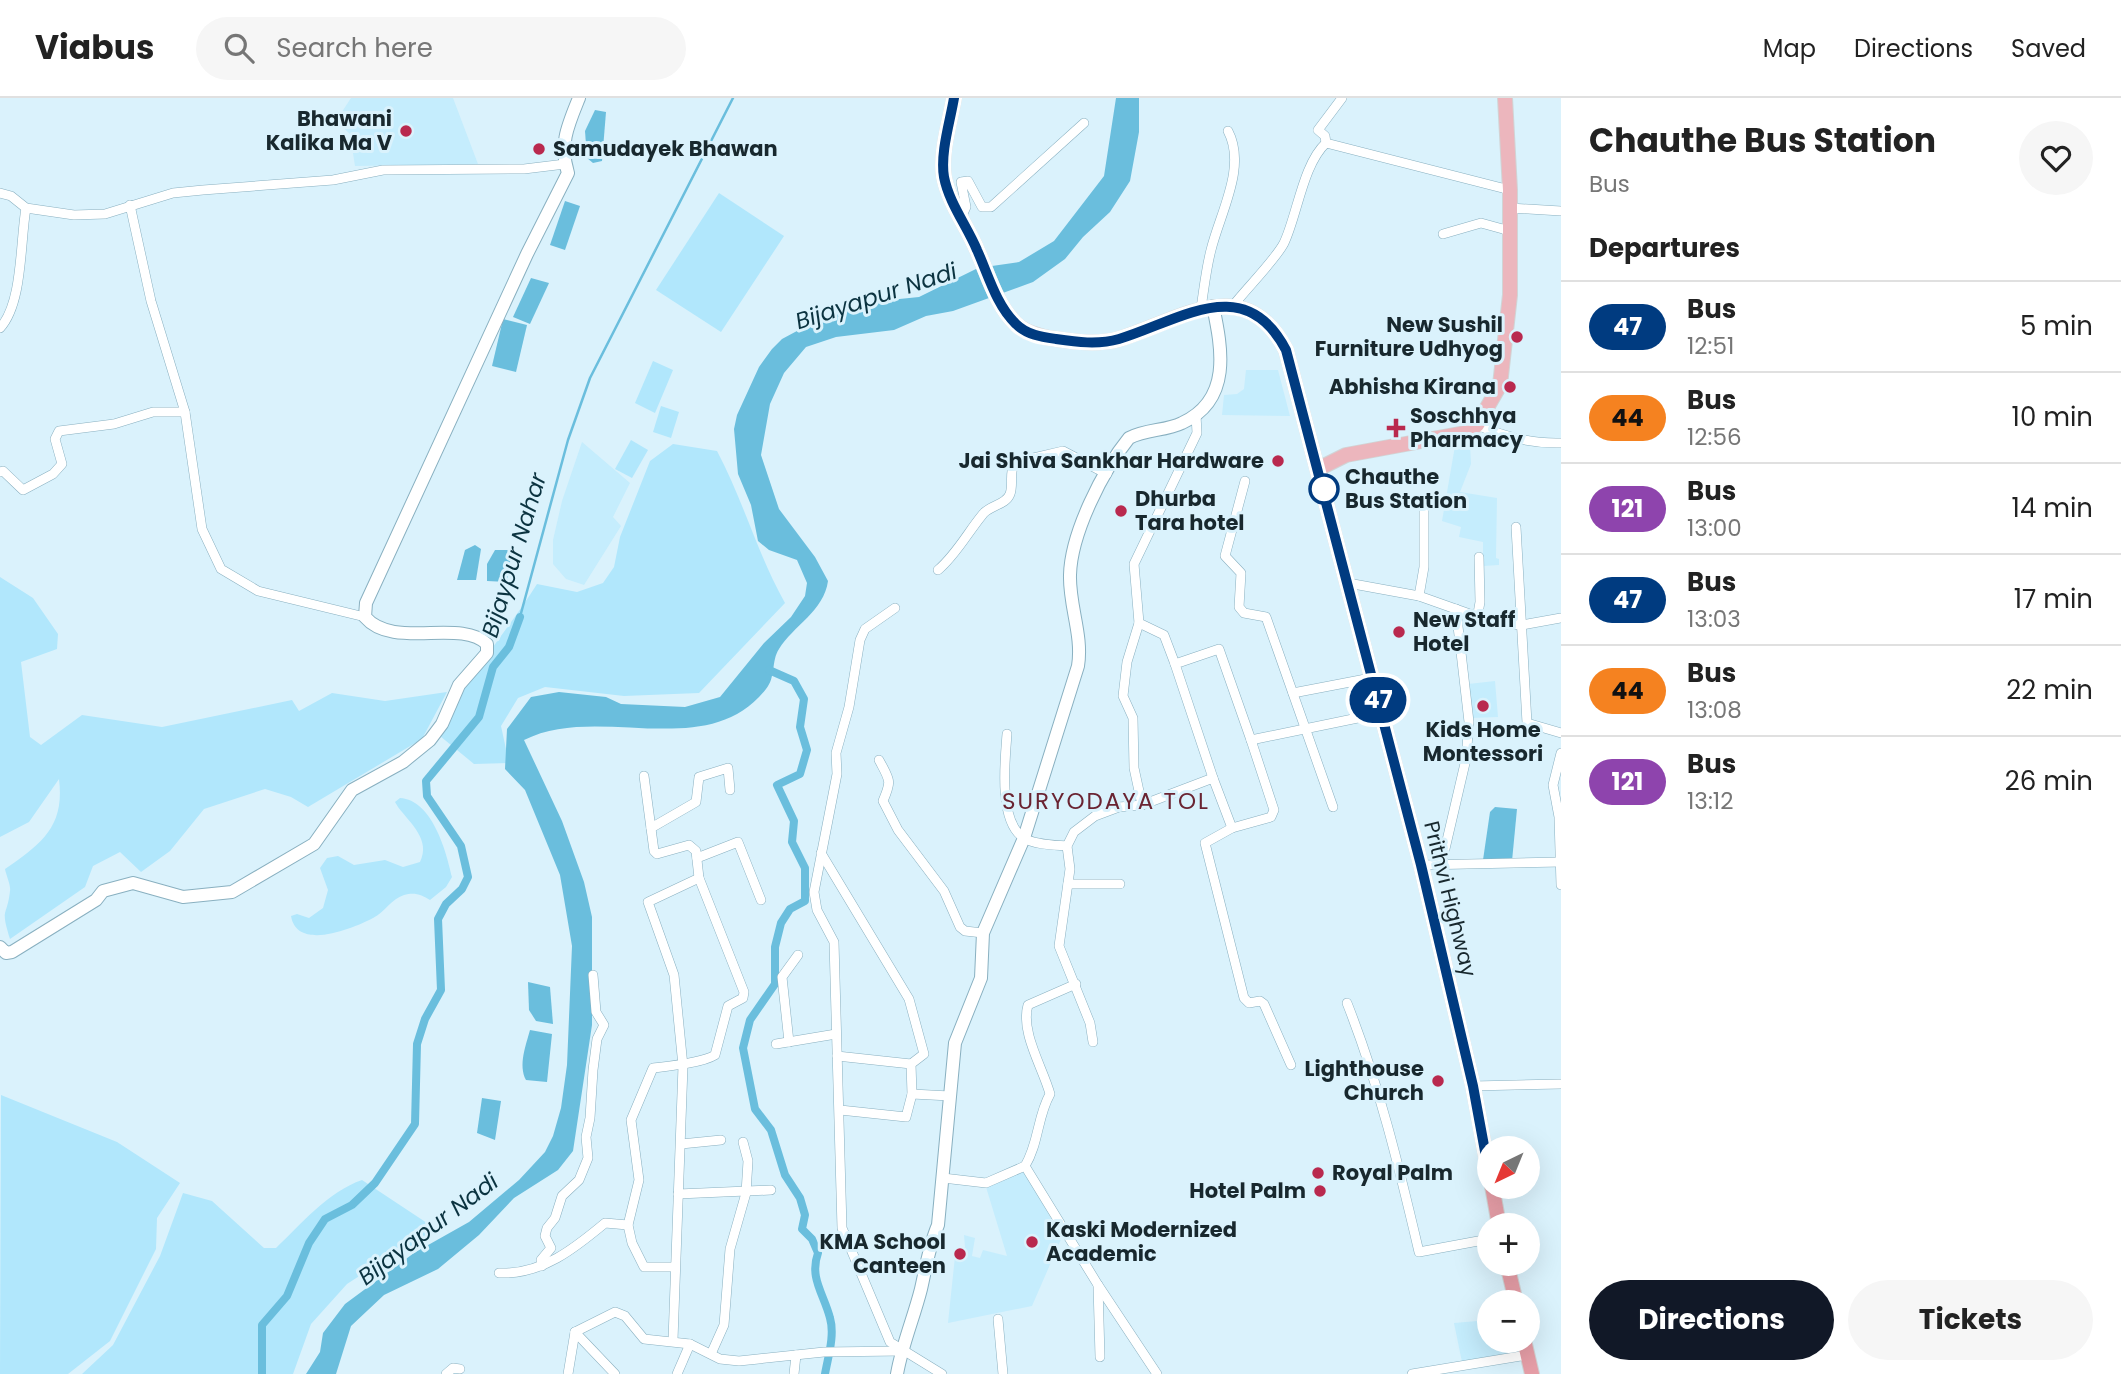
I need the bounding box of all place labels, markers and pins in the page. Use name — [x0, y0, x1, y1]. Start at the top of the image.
place label: Bhawani Kalika Ma V — [266, 104, 393, 157]
marker: Bhawani Kalika Ma V — [398, 123, 414, 139]
place label: Samudayek Bhawan — [553, 134, 778, 163]
marker: Samudayek Bhawan — [531, 141, 547, 157]
place label: New Sushil Furniture Udhyog — [1315, 310, 1503, 363]
marker: New Sushil Furniture Udhyog — [1509, 329, 1525, 345]
place label: Abhisha Kirana — [1329, 372, 1496, 401]
marker: Abhisha Kirana — [1502, 379, 1518, 395]
place label: Soschhya Pharmacy — [1410, 401, 1524, 454]
marker: Soschhya Pharmacy — [1388, 420, 1404, 436]
place label: Jai Shiva Sankhar Hardware — [958, 446, 1264, 475]
marker: Jai Shiva Sankhar Hardware — [1270, 453, 1286, 469]
place label: Chauthe Bus Station — [1345, 462, 1467, 515]
marker: Chauthe Bus Station — [1309, 474, 1339, 504]
place label: Dhurba Tara hotel — [1135, 484, 1245, 537]
marker: Dhurba Tara hotel — [1113, 503, 1129, 519]
place label: New Staff Hotel — [1413, 605, 1516, 658]
marker: New Staff Hotel — [1391, 624, 1407, 640]
marker: Kids Home Montessori — [1475, 698, 1491, 714]
place label: Kids Home Montessori — [1423, 715, 1543, 768]
place label: Lighthouse Church — [1305, 1054, 1424, 1107]
marker: Lighthouse Church — [1430, 1073, 1446, 1089]
place label: Royal Palm — [1332, 1158, 1453, 1187]
marker: Royal Palm — [1310, 1165, 1326, 1181]
place label: Hotel Palm — [1189, 1176, 1306, 1205]
marker: Hotel Palm — [1312, 1183, 1328, 1199]
place label: Kaski Modernized Academic — [1046, 1215, 1237, 1268]
place label: KMA School Canteen — [819, 1227, 946, 1280]
marker: Kaski Modernized Academic — [1024, 1234, 1040, 1250]
marker: KMA School Canteen — [952, 1246, 968, 1262]

